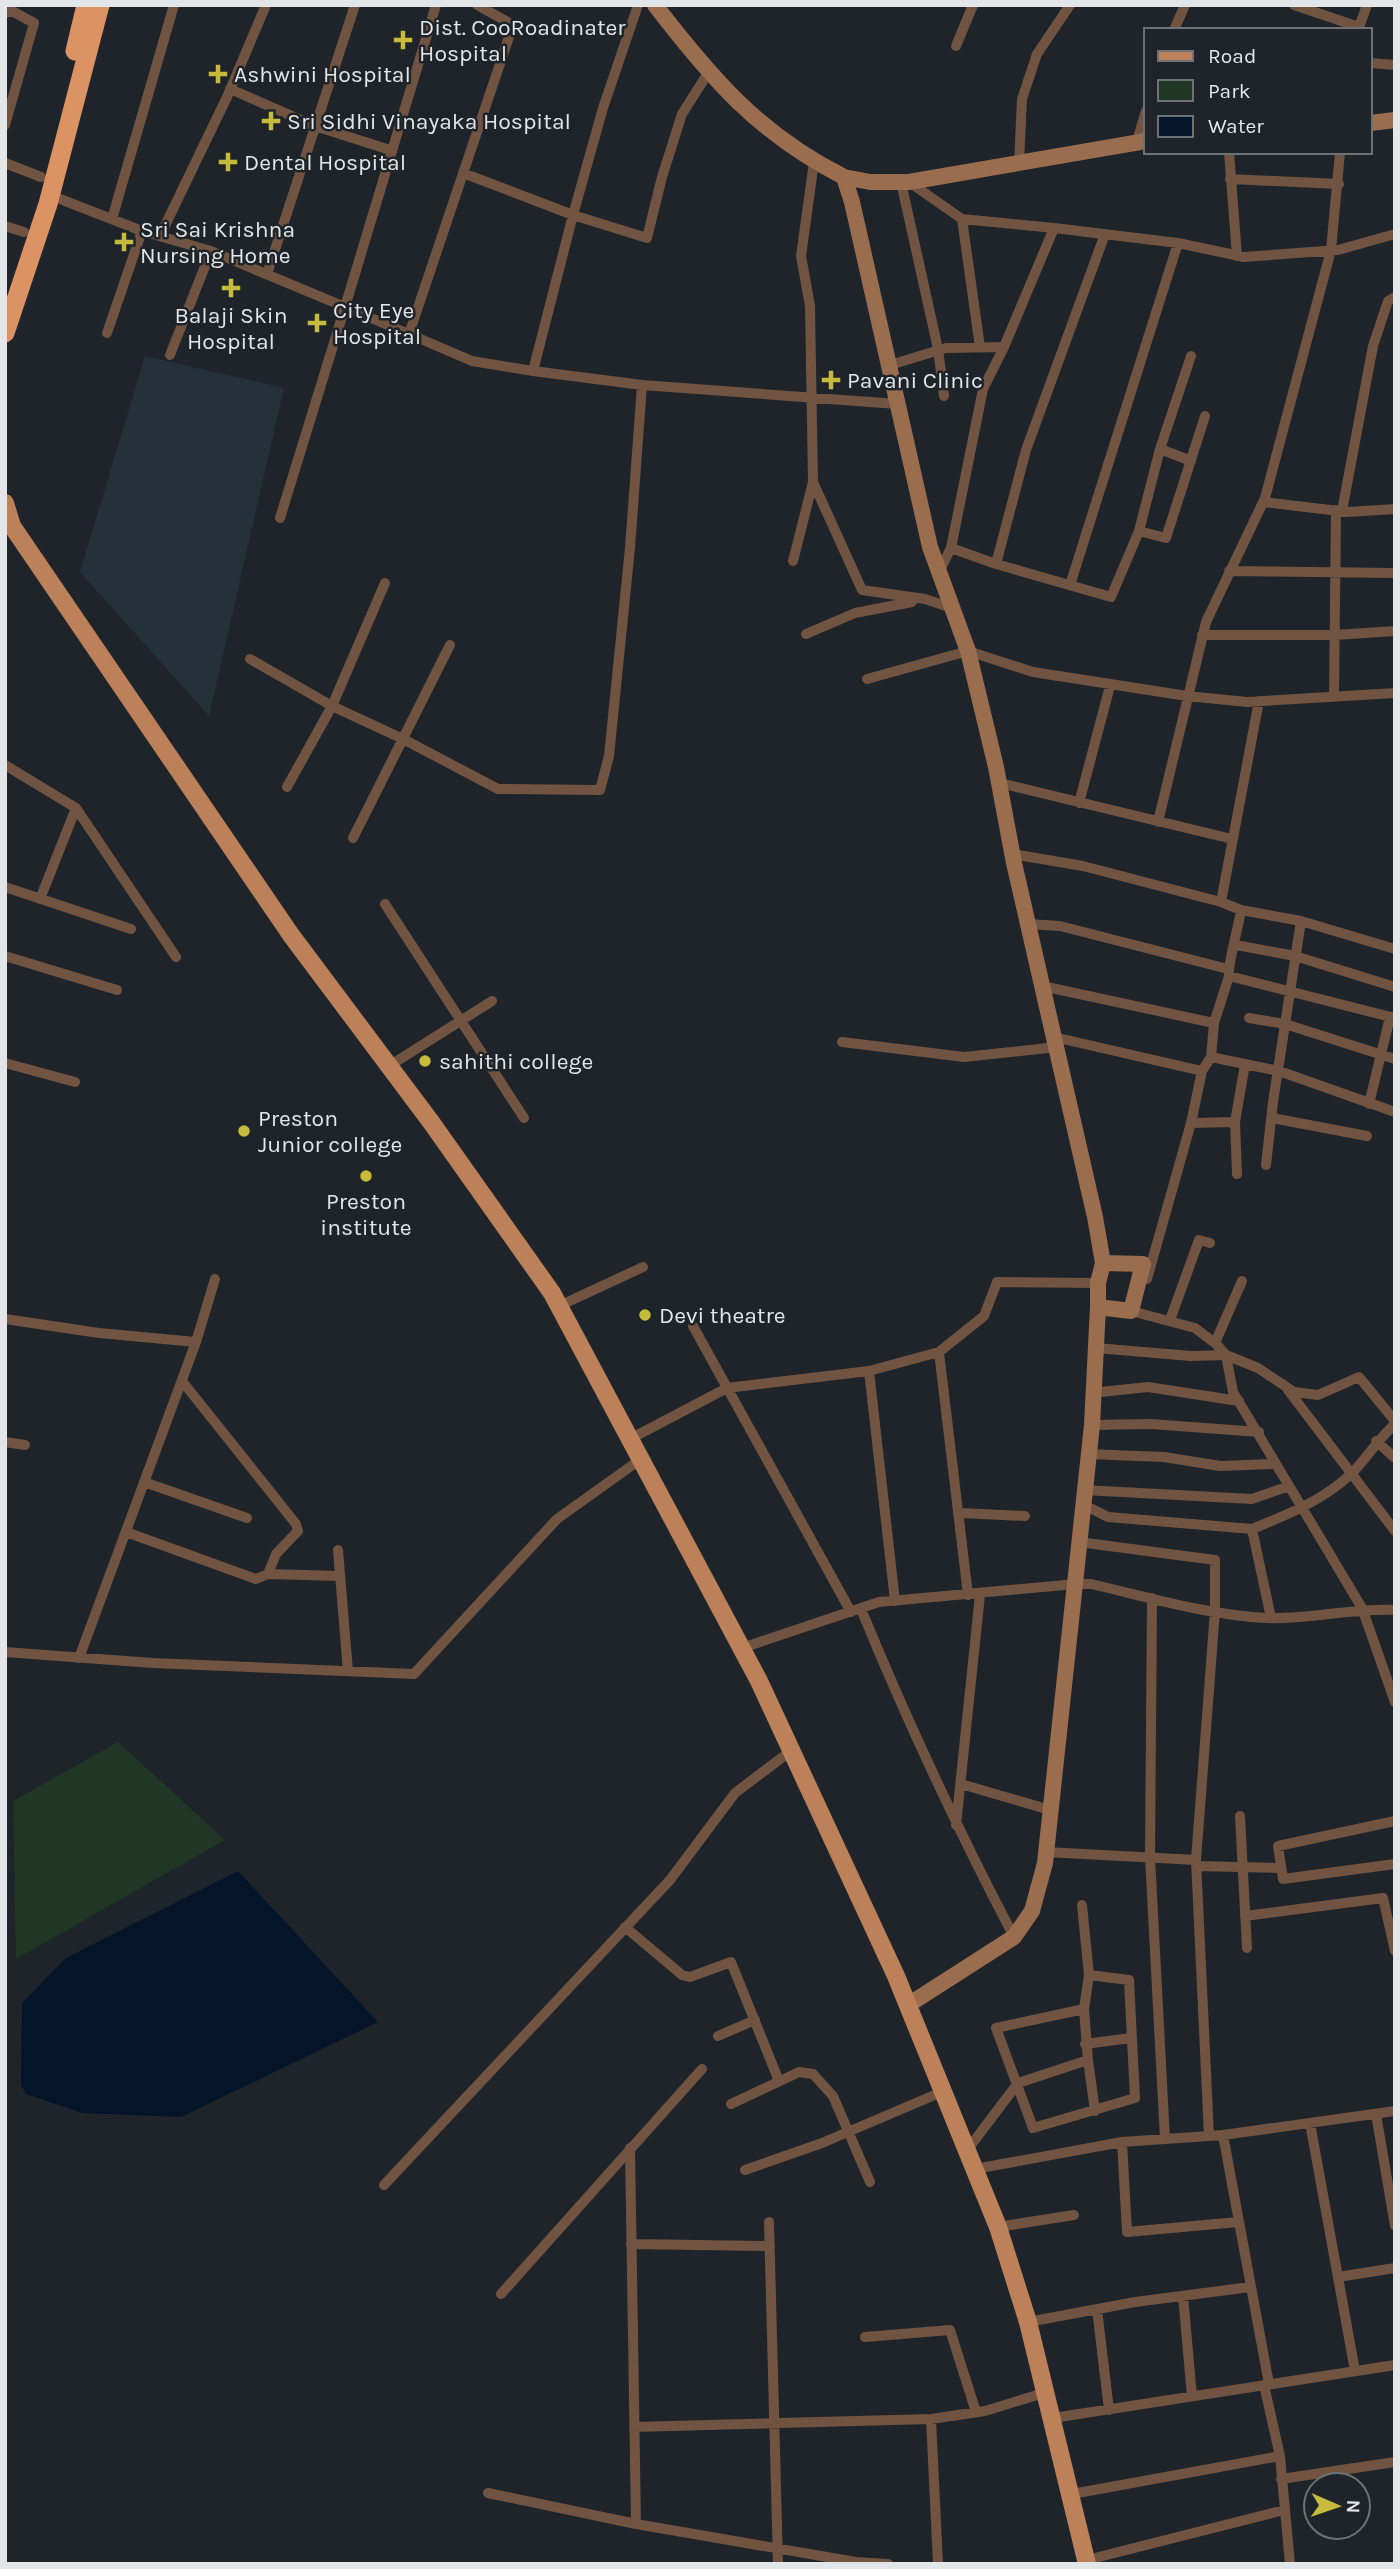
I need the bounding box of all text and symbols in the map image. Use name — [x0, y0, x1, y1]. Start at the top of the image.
place label: Dist. CooRoadinater Hospital — [419, 14, 626, 67]
legend — [1144, 28, 1372, 154]
marker: Dist. CooRoadinater Hospital — [393, 30, 413, 50]
text: Road — [1208, 44, 1256, 68]
place label: Ashwini Hospital — [234, 61, 411, 88]
marker: Ashwini Hospital — [208, 64, 228, 84]
text: Park — [1208, 79, 1251, 103]
place label: Sri Sidhi Vinayaka Hospital — [287, 108, 571, 135]
marker: Sri Sidhi Vinayaka Hospital — [261, 111, 281, 131]
text: Water — [1208, 114, 1264, 138]
place label: Dental Hospital — [244, 149, 406, 176]
marker: Dental Hospital — [218, 152, 238, 172]
place label: Sri Sai Krishna Nursing Home — [140, 216, 295, 269]
marker: Sri Sai Krishna Nursing Home — [114, 232, 134, 252]
marker: Balaji Skin Hospital — [221, 278, 241, 298]
place label: City Eye Hospital — [333, 297, 421, 350]
place label: Balaji Skin Hospital — [174, 302, 288, 355]
marker: City Eye Hospital — [307, 313, 327, 333]
place label: Pavani Clinic — [847, 367, 983, 394]
marker: Pavani Clinic — [821, 370, 841, 390]
place label: sahithi college — [439, 1048, 593, 1075]
marker: sahithi college — [417, 1053, 433, 1069]
place label: Preston Junior college — [258, 1105, 402, 1158]
marker: Preston Junior college — [236, 1123, 252, 1139]
marker: Preston institute — [358, 1168, 374, 1184]
place label: Preston institute — [320, 1188, 412, 1241]
place label: Devi theatre — [659, 1302, 786, 1329]
marker: Devi theatre — [637, 1307, 653, 1323]
north arrow — [1302, 2471, 1372, 2541]
text: N — [1342, 2499, 1364, 2514]

